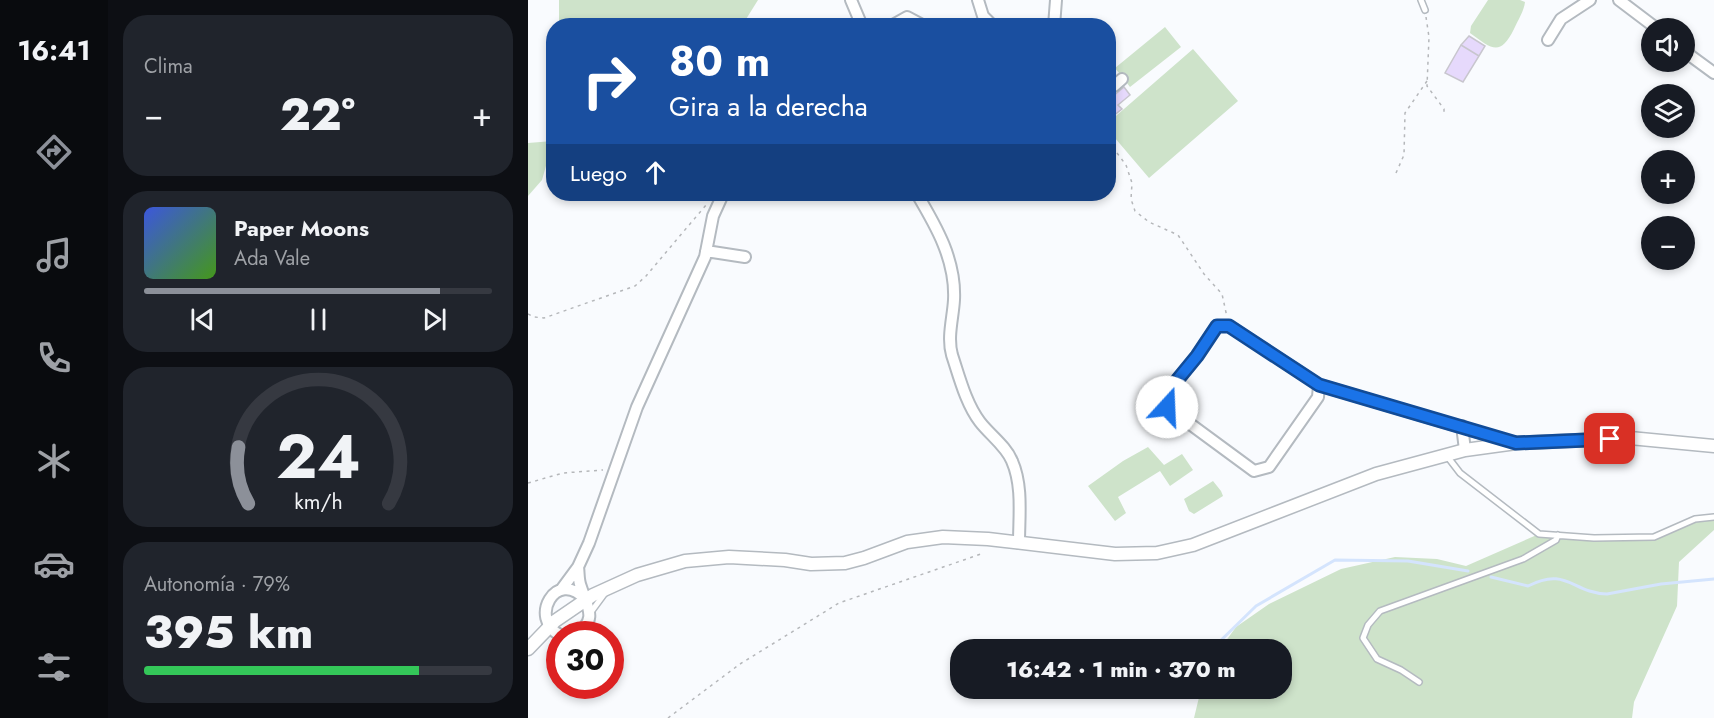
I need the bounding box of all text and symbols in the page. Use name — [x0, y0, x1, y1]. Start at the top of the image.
map controls — [1641, 18, 1695, 270]
button: sound — [1641, 18, 1695, 72]
text: 16:41 — [17, 31, 91, 70]
text: 80 m — [669, 31, 770, 92]
icon: right — [570, 42, 648, 120]
text: Clima — [144, 52, 193, 81]
text: 22° — [280, 82, 355, 147]
button: layers — [1641, 84, 1695, 138]
text: Gira a la derecha — [669, 87, 868, 126]
text: − — [144, 91, 163, 138]
text: + — [472, 91, 492, 138]
icon: directions — [33, 131, 75, 173]
button: + — [1641, 150, 1695, 204]
icon: ahead — [639, 156, 672, 189]
text: Luego — [570, 157, 627, 189]
text: Paper Moons — [234, 212, 369, 244]
button: − — [1641, 216, 1695, 270]
icon: music — [33, 234, 75, 276]
text: Ada Vale — [234, 244, 310, 273]
icon: previous — [186, 303, 219, 336]
icon: pause — [302, 303, 335, 336]
icon: next — [418, 303, 451, 336]
icon: phone — [33, 337, 75, 379]
position arrow — [1135, 375, 1199, 439]
text: 24 — [276, 411, 360, 501]
pin — [1584, 413, 1635, 464]
icon: arrive — [1593, 422, 1626, 455]
icon: climate — [33, 440, 75, 482]
text: km/h — [294, 486, 342, 517]
icon: car — [33, 543, 75, 585]
text: Autonomía · 79% — [144, 570, 290, 599]
text: 395 km — [144, 600, 313, 665]
speed limit sign: 30 — [546, 621, 624, 699]
icon: filters — [33, 646, 75, 688]
text: 16:42 · 1 min · 370 m — [1006, 653, 1236, 685]

